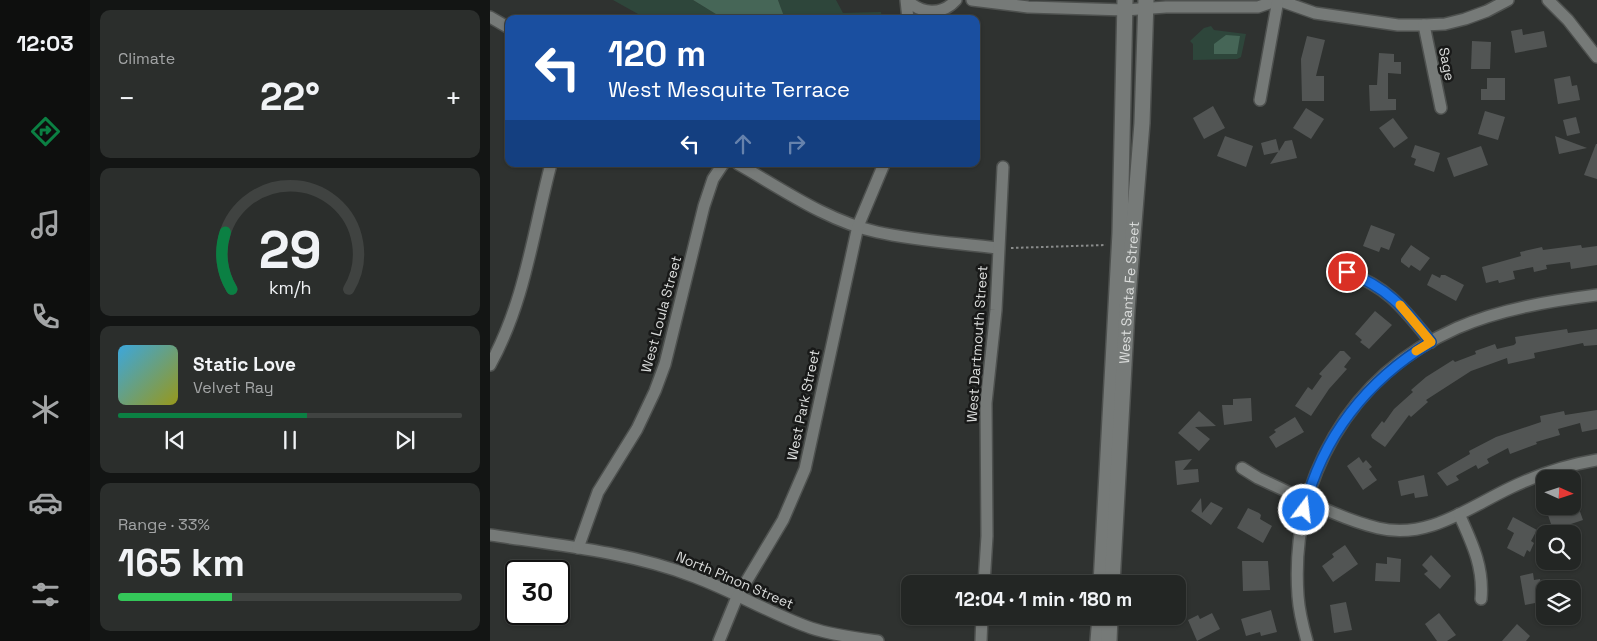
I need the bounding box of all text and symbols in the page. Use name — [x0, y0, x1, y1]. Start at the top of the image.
text: 12:03 — [16, 29, 74, 57]
text: 120 m — [608, 32, 706, 76]
icon: left — [525, 35, 590, 100]
street label: Sage — [1435, 46, 1459, 82]
text: Climate — [118, 48, 175, 69]
text: 22° — [260, 73, 320, 121]
text: West Mesquite Terrace — [608, 75, 850, 103]
text: − — [118, 80, 135, 116]
text: + — [445, 80, 462, 116]
icon: directions — [28, 114, 63, 149]
icon: left — [676, 130, 704, 158]
icon: ahead — [729, 130, 757, 158]
icon: right — [782, 130, 810, 158]
icon: music — [28, 207, 63, 242]
text: 29 — [259, 217, 321, 283]
street label: West Santa Fe Street — [1115, 220, 1143, 364]
pin — [1326, 251, 1368, 293]
street label: West Loula Street — [637, 254, 685, 374]
icon: arrive — [1333, 258, 1361, 286]
street label: West Dartmouth Street — [963, 265, 991, 423]
text: km/h — [269, 276, 311, 299]
icon: phone — [28, 299, 63, 334]
street label: West Park Street — [782, 348, 824, 462]
text: Static Love — [193, 352, 296, 377]
text: Velvet Ray — [193, 377, 274, 398]
icon: climate — [28, 392, 63, 427]
icon: previous — [161, 426, 189, 454]
icon: pause — [276, 426, 304, 454]
icon: next — [391, 426, 419, 454]
north arrow — [1536, 470, 1581, 515]
map controls — [1536, 470, 1581, 625]
position arrow — [1277, 483, 1329, 535]
icon: car — [28, 485, 63, 520]
text: Range · 33% — [118, 514, 210, 535]
button: search — [1536, 525, 1581, 570]
text: 165 km — [118, 539, 245, 587]
street label: North Pinon Street — [674, 547, 796, 613]
speed limit sign: 30 — [505, 560, 570, 625]
icon: filters — [28, 577, 63, 612]
button: layers — [1536, 580, 1581, 625]
text: 12:04 · 1 min · 180 m — [955, 587, 1132, 612]

